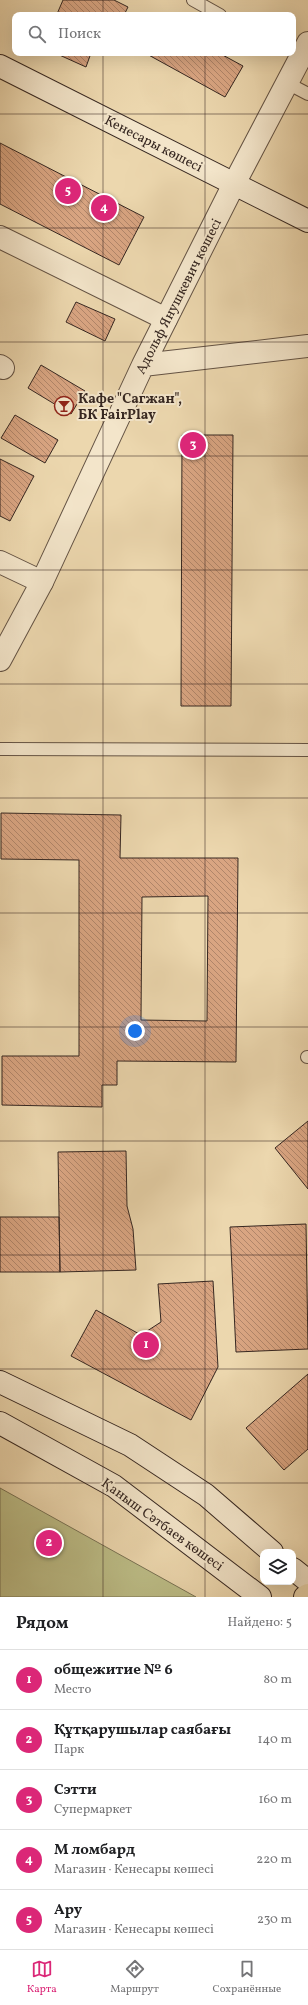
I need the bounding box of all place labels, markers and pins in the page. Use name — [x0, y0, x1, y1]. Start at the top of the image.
pin: 5 — [55, 176, 81, 206]
pin: 4 — [91, 193, 117, 223]
place label: Кафе "Сагжан", БК FairPlay — [78, 390, 182, 425]
bar icon: Кафе "Сагжан", БК FairPlay — [53, 395, 75, 417]
pin: 3 — [180, 430, 206, 460]
pin: 1 — [133, 1330, 159, 1360]
pin: 2 — [36, 1528, 62, 1558]

